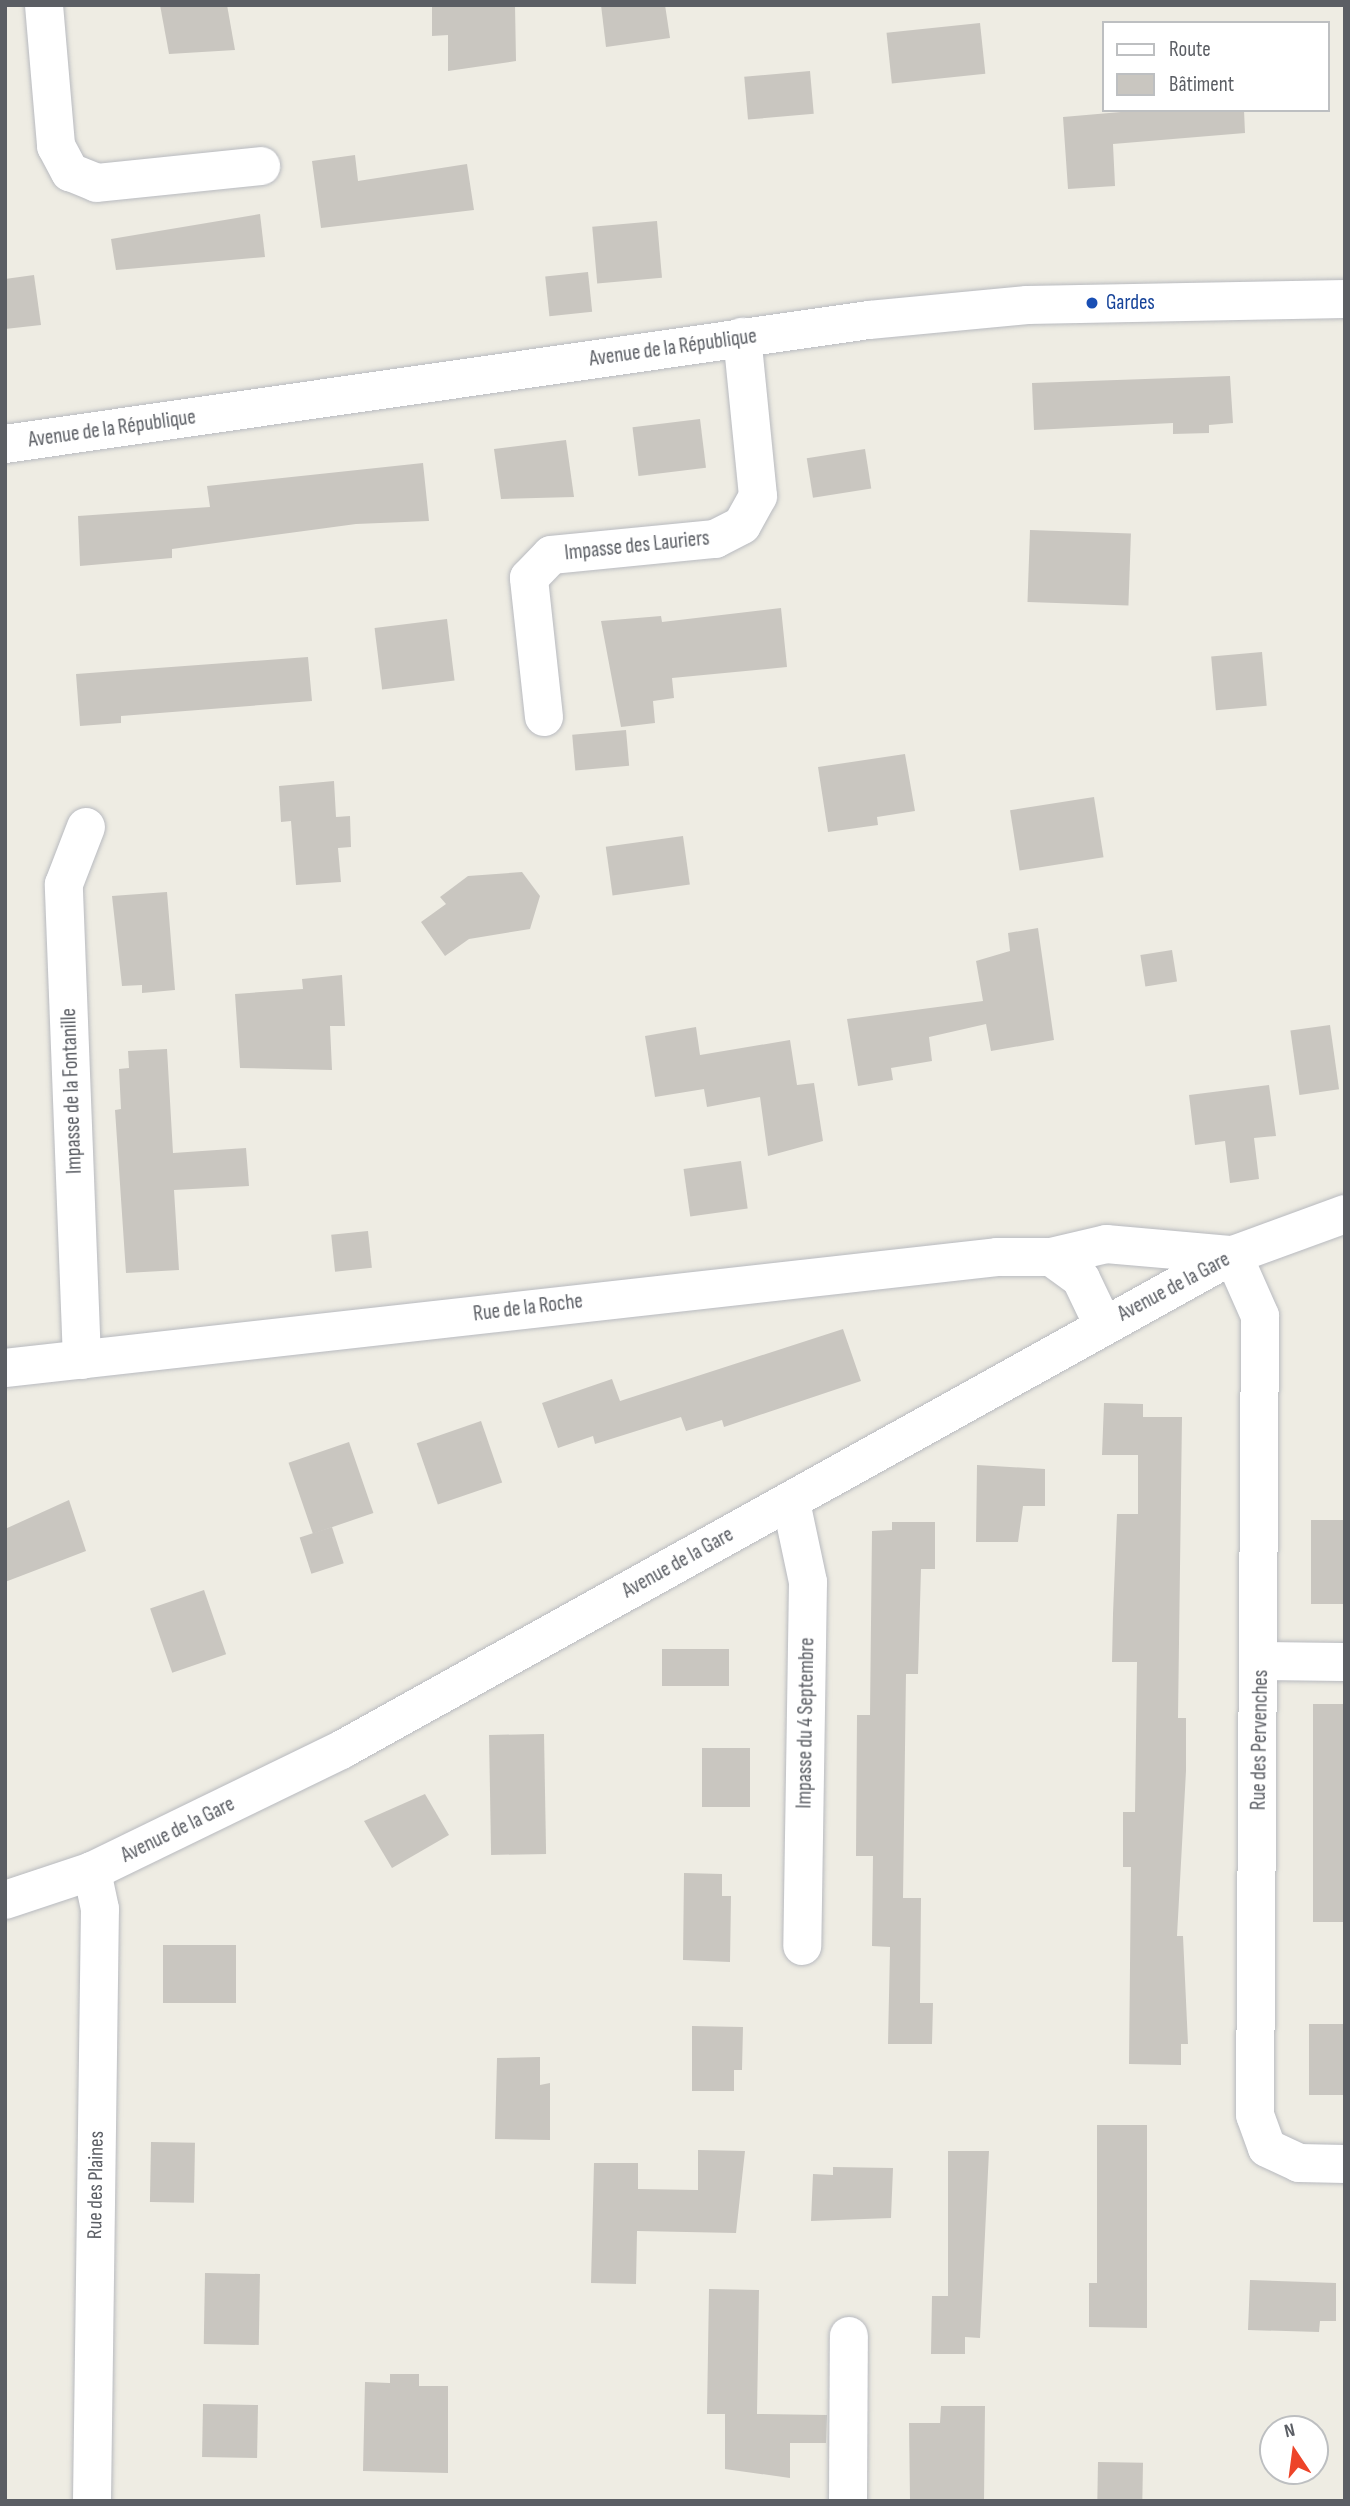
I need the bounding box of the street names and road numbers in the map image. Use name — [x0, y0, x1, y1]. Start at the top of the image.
street label: Avenue de la République — [588, 324, 758, 372]
street label: Avenue de la République — [27, 405, 197, 453]
street label: Impasse des Lauriers — [563, 526, 711, 566]
street label: Impasse de la Fontanille — [57, 1008, 87, 1174]
street label: Avenue de la Gare — [1114, 1247, 1234, 1327]
street label: Rue de la Roche — [472, 1289, 584, 1327]
street label: Avenue de la Gare — [618, 1522, 738, 1604]
street label: Impasse du 4 Septembre — [792, 1637, 820, 1809]
street label: Rue des Pervenches — [1246, 1669, 1274, 1811]
street label: Avenue de la Gare — [117, 1792, 239, 1868]
street label: Rue des Plaines — [82, 2131, 110, 2239]

